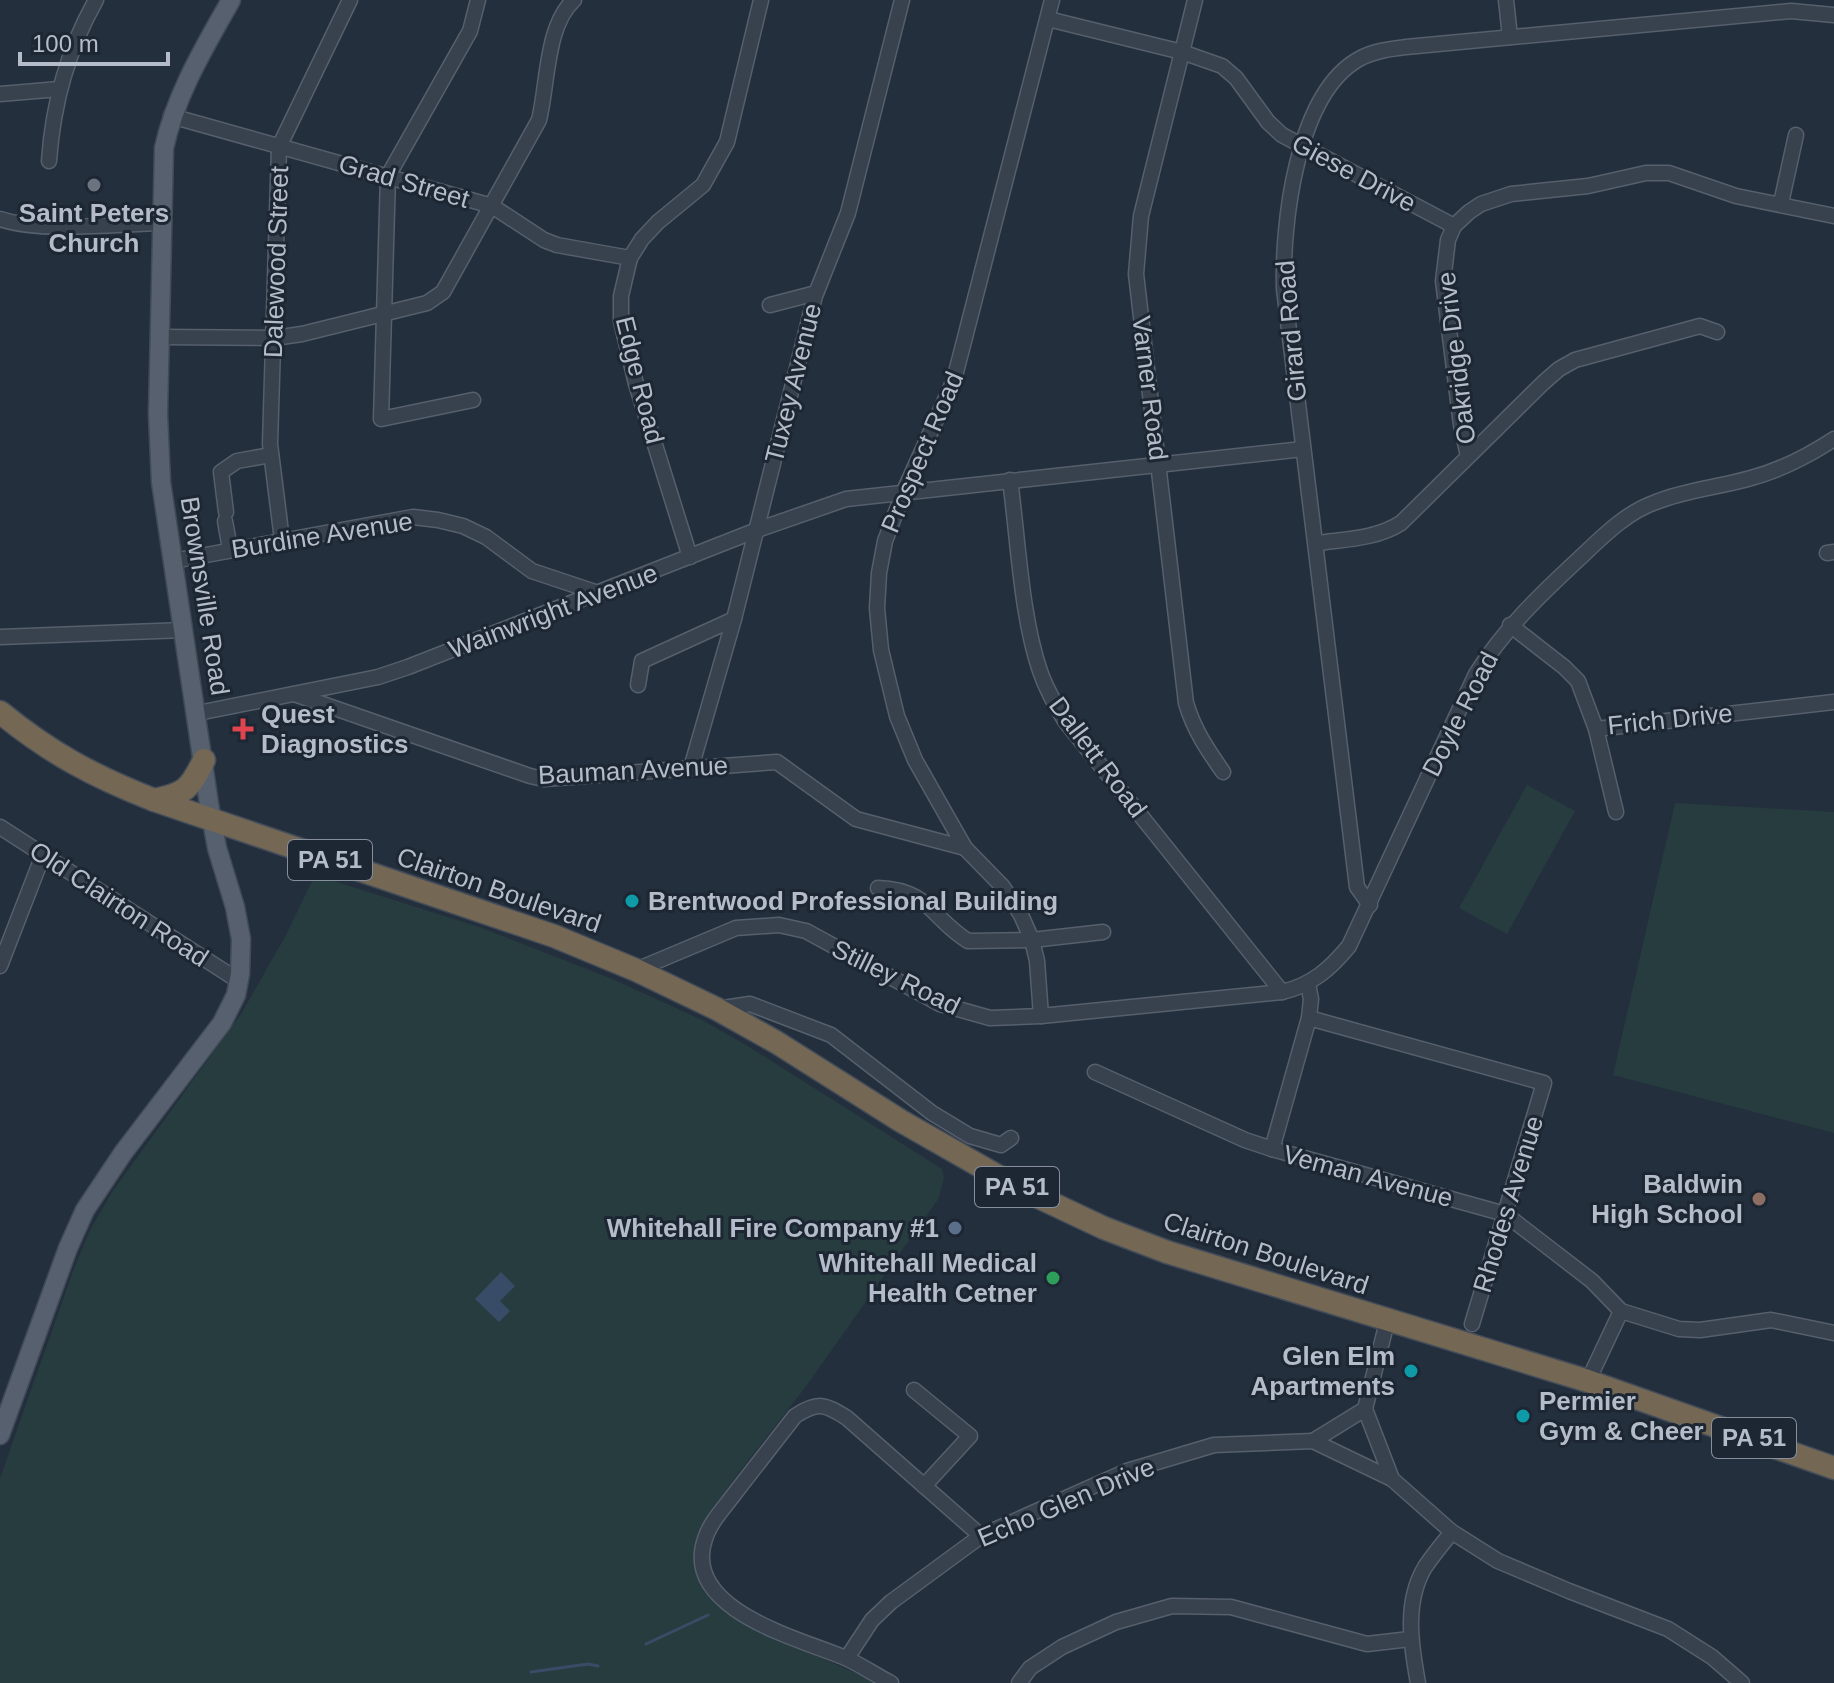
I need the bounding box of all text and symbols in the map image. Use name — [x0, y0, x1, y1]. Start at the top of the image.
scale bar — [20, 16, 168, 66]
text: 100 m — [32, 30, 99, 57]
street label: Giese Drive — [1287, 128, 1421, 218]
street label: Grad Street — [335, 148, 473, 214]
street label: Dalewood Street — [258, 165, 294, 359]
marker: Saint Peters Church — [85, 176, 103, 194]
place label: Saint Peters Church — [19, 198, 169, 258]
street label: Girard Road — [1270, 259, 1312, 403]
street label: Oakridge Drive — [1431, 270, 1481, 446]
street label: Tuxey Avenue — [759, 300, 827, 466]
street label: Edge Road — [610, 313, 670, 447]
street label: Varner Road — [1126, 314, 1174, 462]
street label: Prospect Road — [875, 367, 969, 537]
street label: Brownsville Road — [174, 494, 236, 698]
street label: Burdine Avenue — [229, 506, 415, 564]
street label: Wainwright Avenue — [444, 557, 662, 665]
street label: Doyle Road — [1416, 647, 1504, 781]
street label: Dallett Road — [1043, 691, 1153, 823]
street label: Frich Drive — [1606, 698, 1734, 740]
place label: Quest Diagnostics — [261, 699, 408, 759]
marker: Quest Diagnostics — [232, 718, 254, 740]
street label: Bauman Avenue — [537, 750, 729, 790]
street label: Old Clairton Road — [24, 835, 214, 973]
road number: PA 51 — [288, 840, 372, 880]
street label: Clairton Boulevard — [393, 841, 605, 939]
place label: Brentwood Professional Building — [648, 886, 1058, 916]
marker: Brentwood Professional Building — [623, 892, 641, 910]
street label: Stilley Road — [827, 933, 965, 1021]
street label: Rhodes Avenue — [1467, 1112, 1549, 1296]
street label: Veman Avenue — [1280, 1139, 1456, 1213]
road number: PA 51 — [975, 1167, 1059, 1207]
place label: Baldwin High School — [1591, 1169, 1743, 1229]
marker: Baldwin High School — [1750, 1190, 1768, 1208]
street label: Clairton Boulevard — [1160, 1206, 1372, 1300]
place label: Whitehall Fire Company #1 — [607, 1213, 939, 1243]
marker: Whitehall Fire Company #1 — [946, 1219, 964, 1237]
place label: Whitehall Medical Health Cetner — [819, 1248, 1037, 1308]
marker: Whitehall Medical Health Cetner — [1044, 1269, 1062, 1287]
place label: Glen Elm Apartments — [1251, 1341, 1395, 1401]
marker: Glen Elm Apartments — [1402, 1362, 1420, 1380]
place label: Permier Gym & Cheer — [1539, 1386, 1704, 1446]
marker: Permier Gym & Cheer — [1514, 1407, 1532, 1425]
road number: PA 51 — [1712, 1418, 1796, 1458]
street label: Echo Glen Drive — [973, 1451, 1159, 1553]

